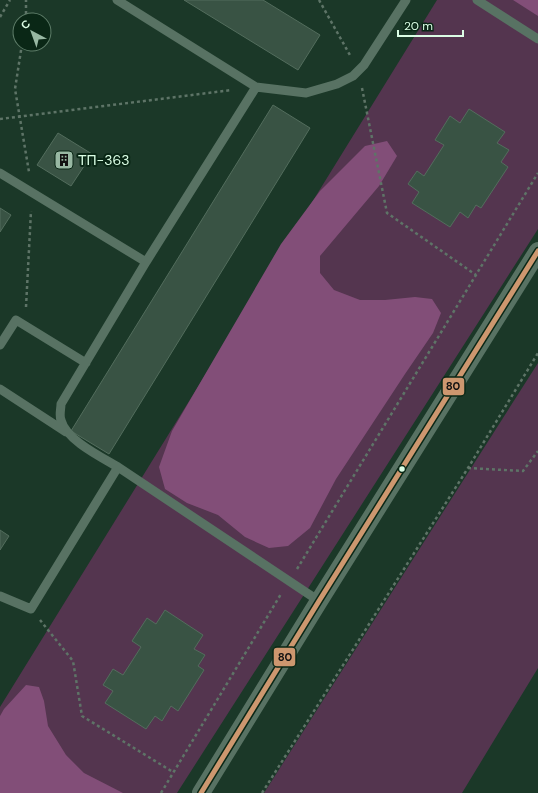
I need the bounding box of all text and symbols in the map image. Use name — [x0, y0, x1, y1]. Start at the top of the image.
north arrow — [12, 12, 52, 52]
scale bar — [398, 12, 463, 38]
text: С — [18, 17, 33, 32]
text: 20 m — [404, 18, 433, 34]
building icon: ТП-363 — [53, 149, 75, 171]
place label: ТП-363 — [78, 151, 130, 169]
line badge: 80 — [442, 377, 465, 396]
text: 80 — [446, 379, 461, 393]
unlabelled marker — [397, 464, 407, 474]
line badge: 80 — [273, 647, 296, 667]
text: 80 — [278, 650, 293, 664]

